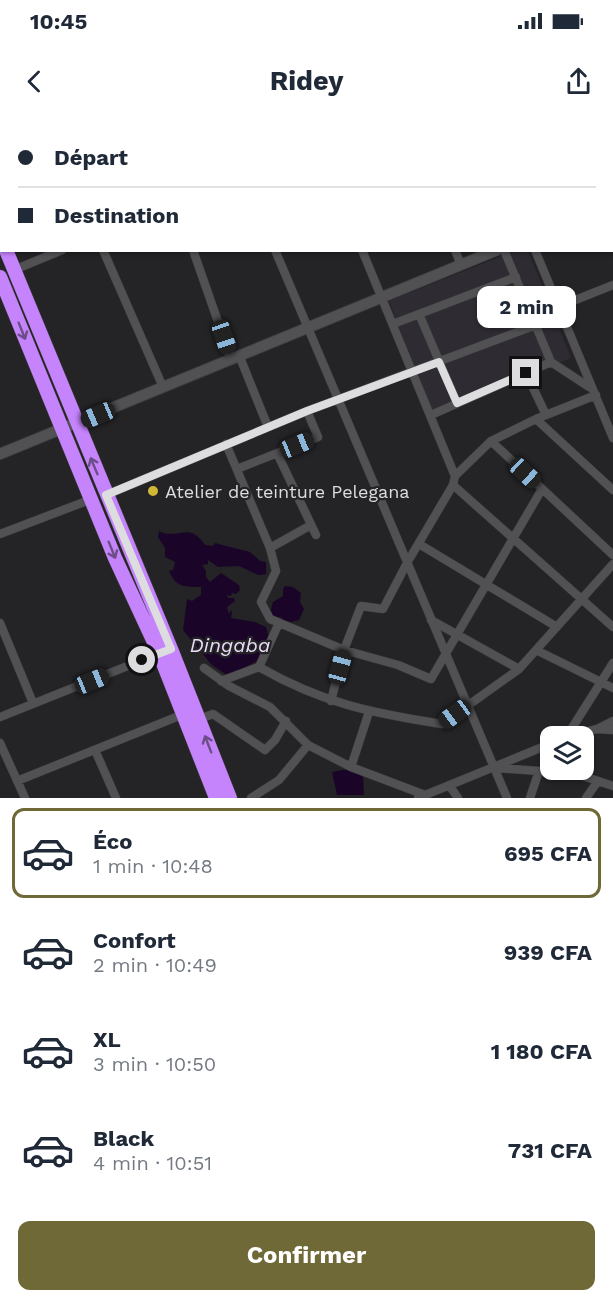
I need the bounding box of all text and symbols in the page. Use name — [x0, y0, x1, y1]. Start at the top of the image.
text: 10:45 — [30, 9, 87, 34]
icon: back — [18, 65, 51, 98]
text: Ridey — [270, 65, 343, 97]
icon: share — [562, 65, 595, 98]
text: Départ — [54, 145, 128, 170]
text: Destination — [54, 203, 179, 228]
callout: 2 min — [476, 286, 576, 328]
text: 2 min — [499, 295, 554, 319]
car — [210, 317, 238, 357]
one-way arrow — [17, 322, 28, 340]
route end — [512, 359, 539, 386]
car — [78, 400, 118, 430]
car — [277, 430, 317, 460]
car — [506, 454, 544, 492]
one-way arrow — [88, 458, 99, 476]
place label: Atelier de teinture Pelegana — [165, 481, 410, 502]
marker: Atelier de teinture Pelegana — [146, 484, 160, 498]
one-way arrow — [107, 541, 118, 559]
water label: Dingaba — [190, 633, 270, 657]
route start — [128, 646, 155, 673]
car — [327, 647, 353, 687]
car — [72, 666, 112, 696]
car — [435, 696, 475, 732]
map controls — [540, 726, 594, 780]
button: layers — [540, 726, 594, 780]
one-way arrow — [202, 735, 213, 753]
icon: car — [21, 826, 75, 880]
text: Éco — [93, 829, 132, 854]
text: 695 CFA — [504, 841, 592, 866]
text: 1 min · 10:48 — [93, 854, 213, 878]
icon: car — [21, 925, 75, 979]
text: Confort — [93, 928, 176, 953]
text: 939 CFA — [504, 940, 592, 965]
text: 2 min · 10:49 — [93, 953, 217, 977]
icon: car — [21, 1024, 75, 1078]
text: XL — [93, 1027, 121, 1052]
text: 1 180 CFA — [491, 1039, 592, 1064]
text: 3 min · 10:50 — [93, 1052, 216, 1076]
icon: car — [21, 1123, 75, 1177]
text: Black — [93, 1126, 154, 1151]
text: 731 CFA — [508, 1138, 592, 1163]
text: 4 min · 10:51 — [93, 1151, 212, 1175]
button: Confirmer — [18, 1221, 595, 1290]

